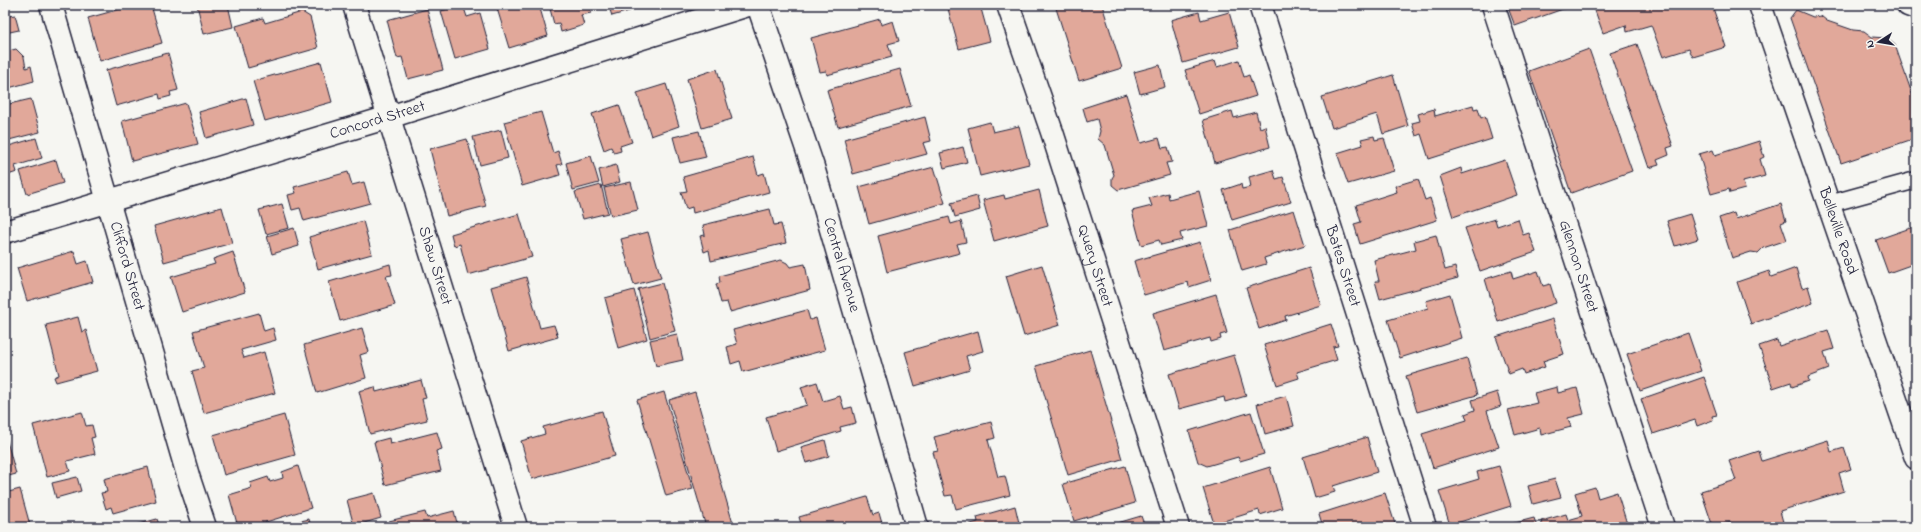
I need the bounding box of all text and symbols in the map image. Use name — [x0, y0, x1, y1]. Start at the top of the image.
north arrow — [1859, 22, 1899, 62]
text: N — [1862, 39, 1879, 49]
street label: Concord Street — [327, 94, 429, 146]
street label: Belleville Road — [1811, 183, 1864, 278]
street label: Central Avenue — [816, 215, 867, 316]
street label: Glennon Street — [1552, 217, 1605, 317]
street label: Clifford Street — [103, 219, 152, 314]
street label: Bates Street — [1318, 221, 1367, 311]
street label: Query Street — [1070, 222, 1119, 311]
street label: Shaw Street — [411, 223, 459, 309]

